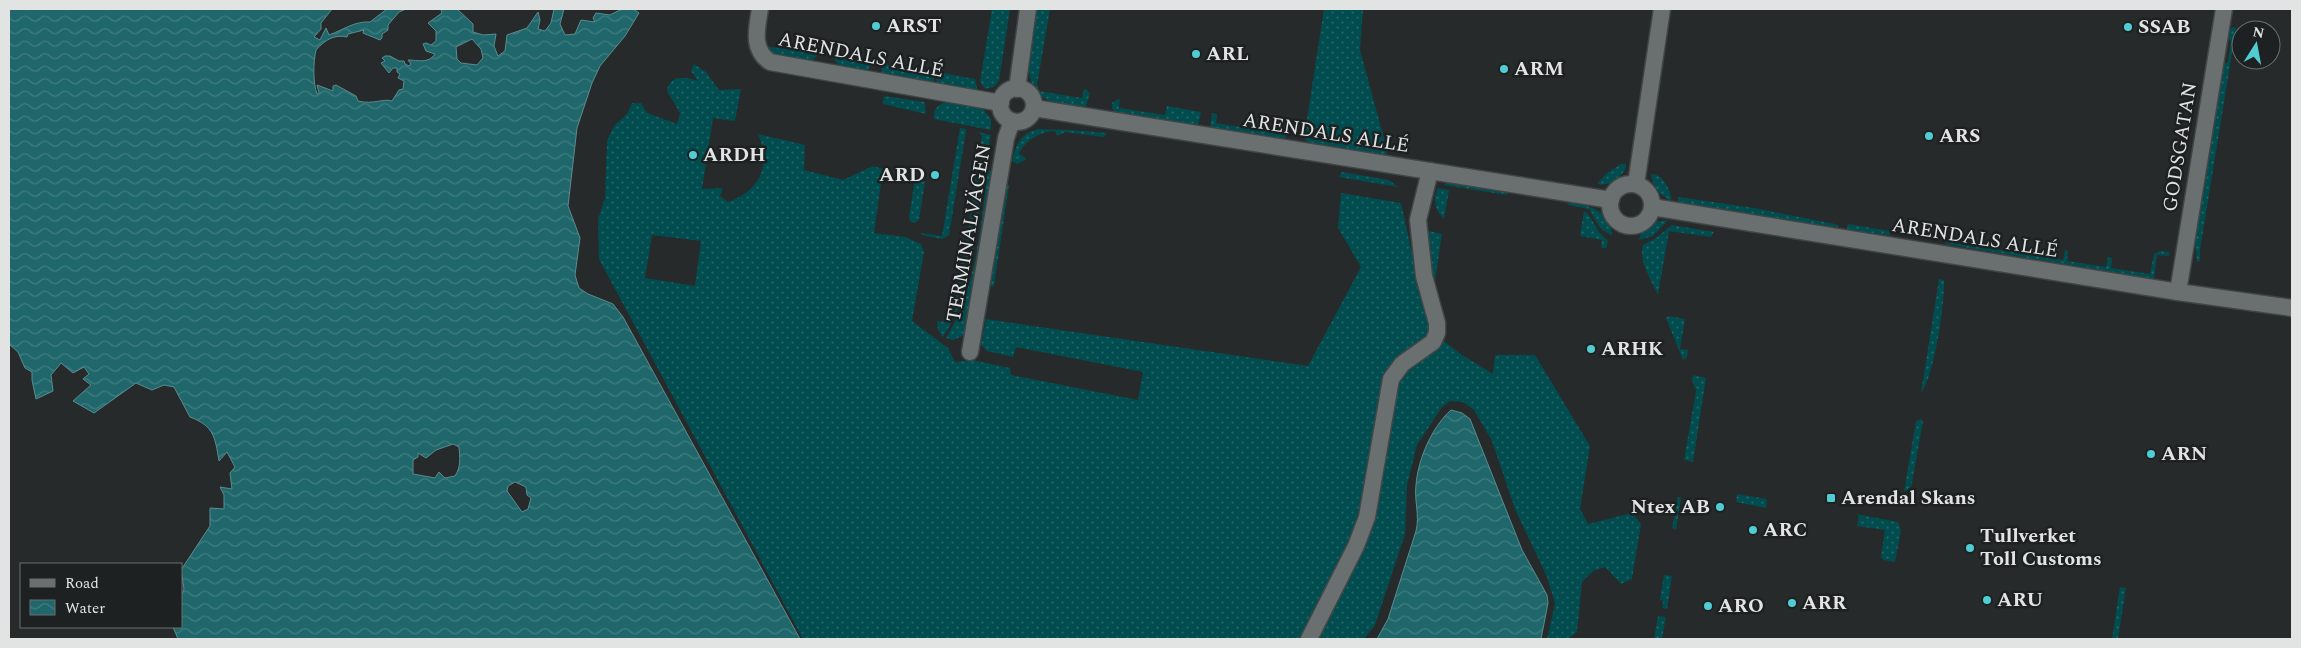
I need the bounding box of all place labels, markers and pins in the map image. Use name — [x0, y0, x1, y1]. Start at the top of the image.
place label: ARST — [886, 11, 941, 41]
place label: SSAB — [2138, 12, 2190, 42]
marker: ARST — [870, 20, 882, 32]
marker: SSAB — [2122, 21, 2134, 33]
place label: ARL — [1206, 39, 1249, 69]
marker: ARL — [1190, 48, 1202, 60]
place label: ARM — [1514, 54, 1564, 84]
marker: ARM — [1498, 63, 1510, 75]
place label: ARS — [1939, 121, 1980, 151]
marker: ARS — [1923, 130, 1935, 142]
place label: ARDH — [703, 140, 766, 170]
marker: ARDH — [687, 149, 699, 161]
place label: ARD — [879, 160, 925, 190]
marker: ARD — [929, 169, 941, 181]
place label: ARHK — [1601, 334, 1664, 364]
marker: ARHK — [1585, 343, 1597, 355]
place label: ARN — [2161, 439, 2207, 469]
marker: ARN — [2145, 448, 2157, 460]
place label: Arendal Skans — [1841, 483, 1975, 513]
place label: Ntex AB — [1631, 492, 1710, 522]
marker: Arendal Skans — [1825, 492, 1837, 504]
marker: Ntex AB — [1714, 501, 1726, 513]
place label: ARC — [1763, 515, 1807, 545]
place label: Tullverket Toll Customs — [1980, 521, 2102, 574]
marker: ARC — [1747, 524, 1759, 536]
marker: Tullverket Toll Customs — [1964, 542, 1976, 554]
place label: ARU — [1997, 585, 2043, 615]
place label: ARR — [1802, 588, 1847, 618]
place label: ARO — [1718, 591, 1764, 621]
marker: ARU — [1981, 594, 1993, 606]
marker: ARR — [1786, 597, 1798, 609]
marker: ARO — [1702, 600, 1714, 612]

